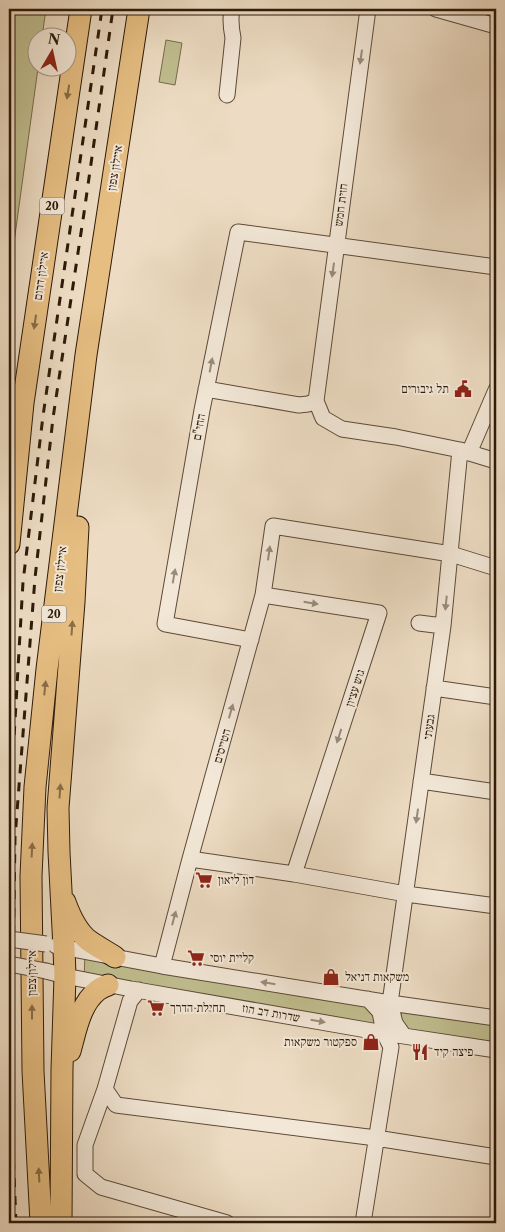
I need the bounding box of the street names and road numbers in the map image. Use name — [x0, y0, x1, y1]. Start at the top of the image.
street label: איילון צפון — [104, 144, 125, 192]
street label: חזית חמש — [330, 183, 351, 227]
road number: 20 — [40, 198, 64, 215]
street label: איילון דרום — [30, 251, 51, 301]
street label: החי"ם — [189, 412, 208, 442]
street label: איילון צפון — [49, 545, 70, 593]
road number: 20 — [42, 606, 66, 622]
street label: גוש עציון — [341, 667, 368, 709]
street label: גבעתי — [419, 713, 438, 741]
street label: הטייסים — [209, 727, 234, 765]
street label: איילון צפון — [24, 950, 39, 996]
street label: שדרות דב הוז — [241, 1000, 301, 1025]

